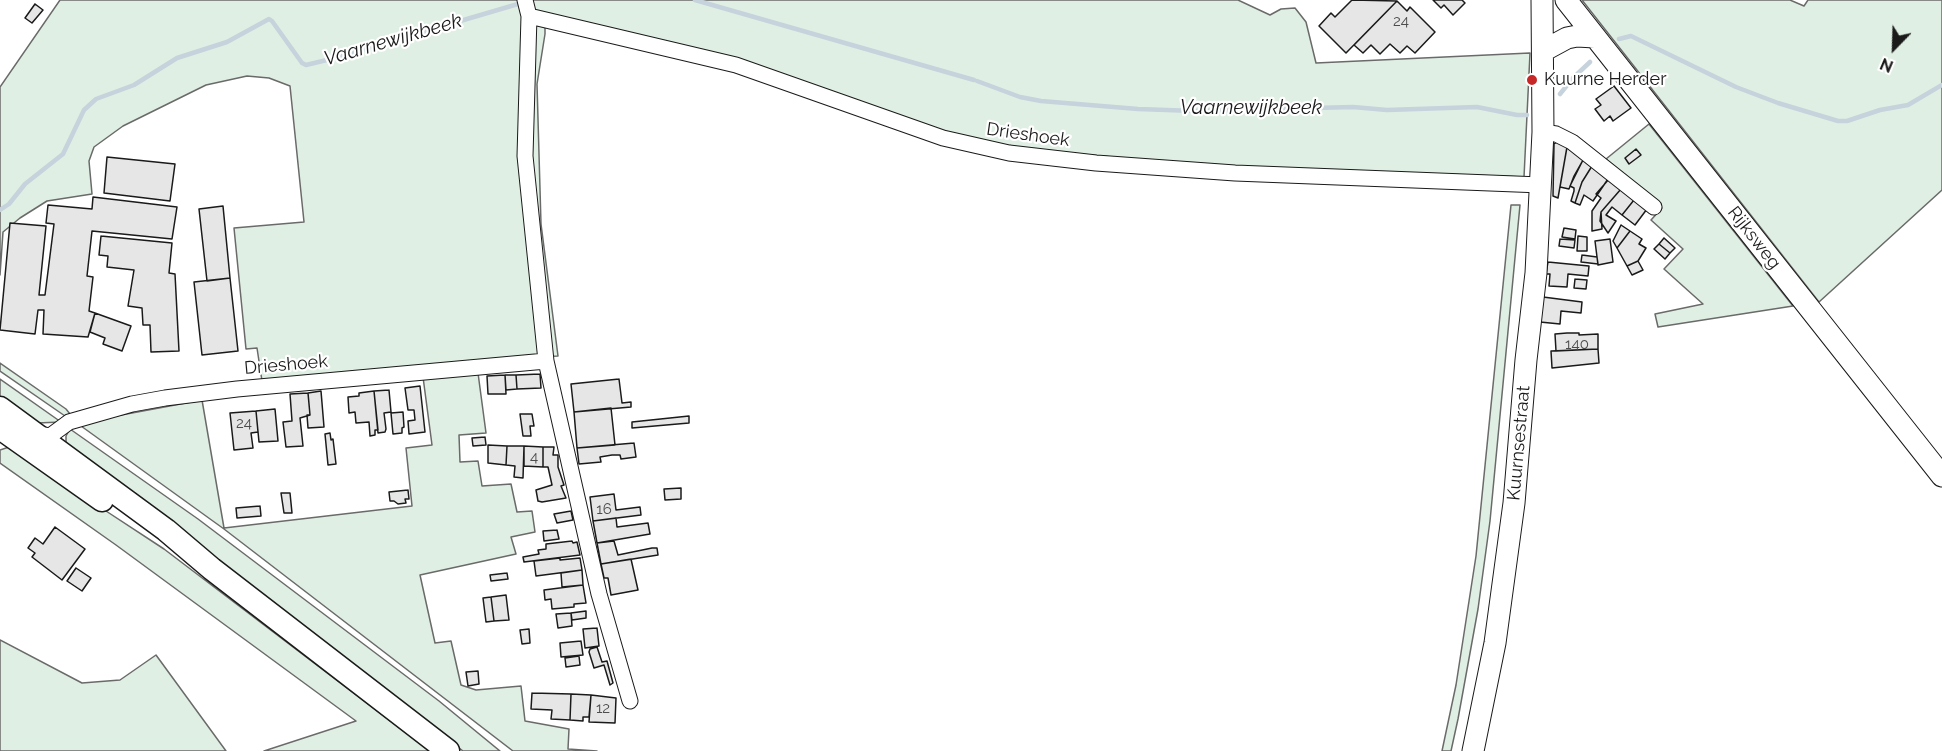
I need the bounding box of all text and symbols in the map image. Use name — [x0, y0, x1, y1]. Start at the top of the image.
water label: Vaarnewijkbeek — [321, 9, 465, 71]
house number: 24 — [1393, 12, 1409, 30]
north arrow — [1864, 18, 1924, 78]
text: N — [1877, 54, 1896, 76]
place label: Kuurne Herder — [1544, 69, 1666, 91]
marker: Kuurne Herder — [1525, 73, 1539, 87]
water label: Vaarnewijkbeek — [1180, 96, 1322, 120]
street label: Drieshoek — [985, 118, 1071, 152]
street label: Rijksweg — [1723, 202, 1785, 274]
house number: 140 — [1565, 335, 1589, 353]
street label: Drieshoek — [243, 351, 329, 379]
street label: Kuurnsestraat — [1503, 385, 1535, 501]
house number: 24 — [236, 414, 252, 432]
house number: 4 — [530, 448, 538, 466]
house number: 16 — [596, 500, 612, 518]
house number: 12 — [596, 699, 610, 717]

